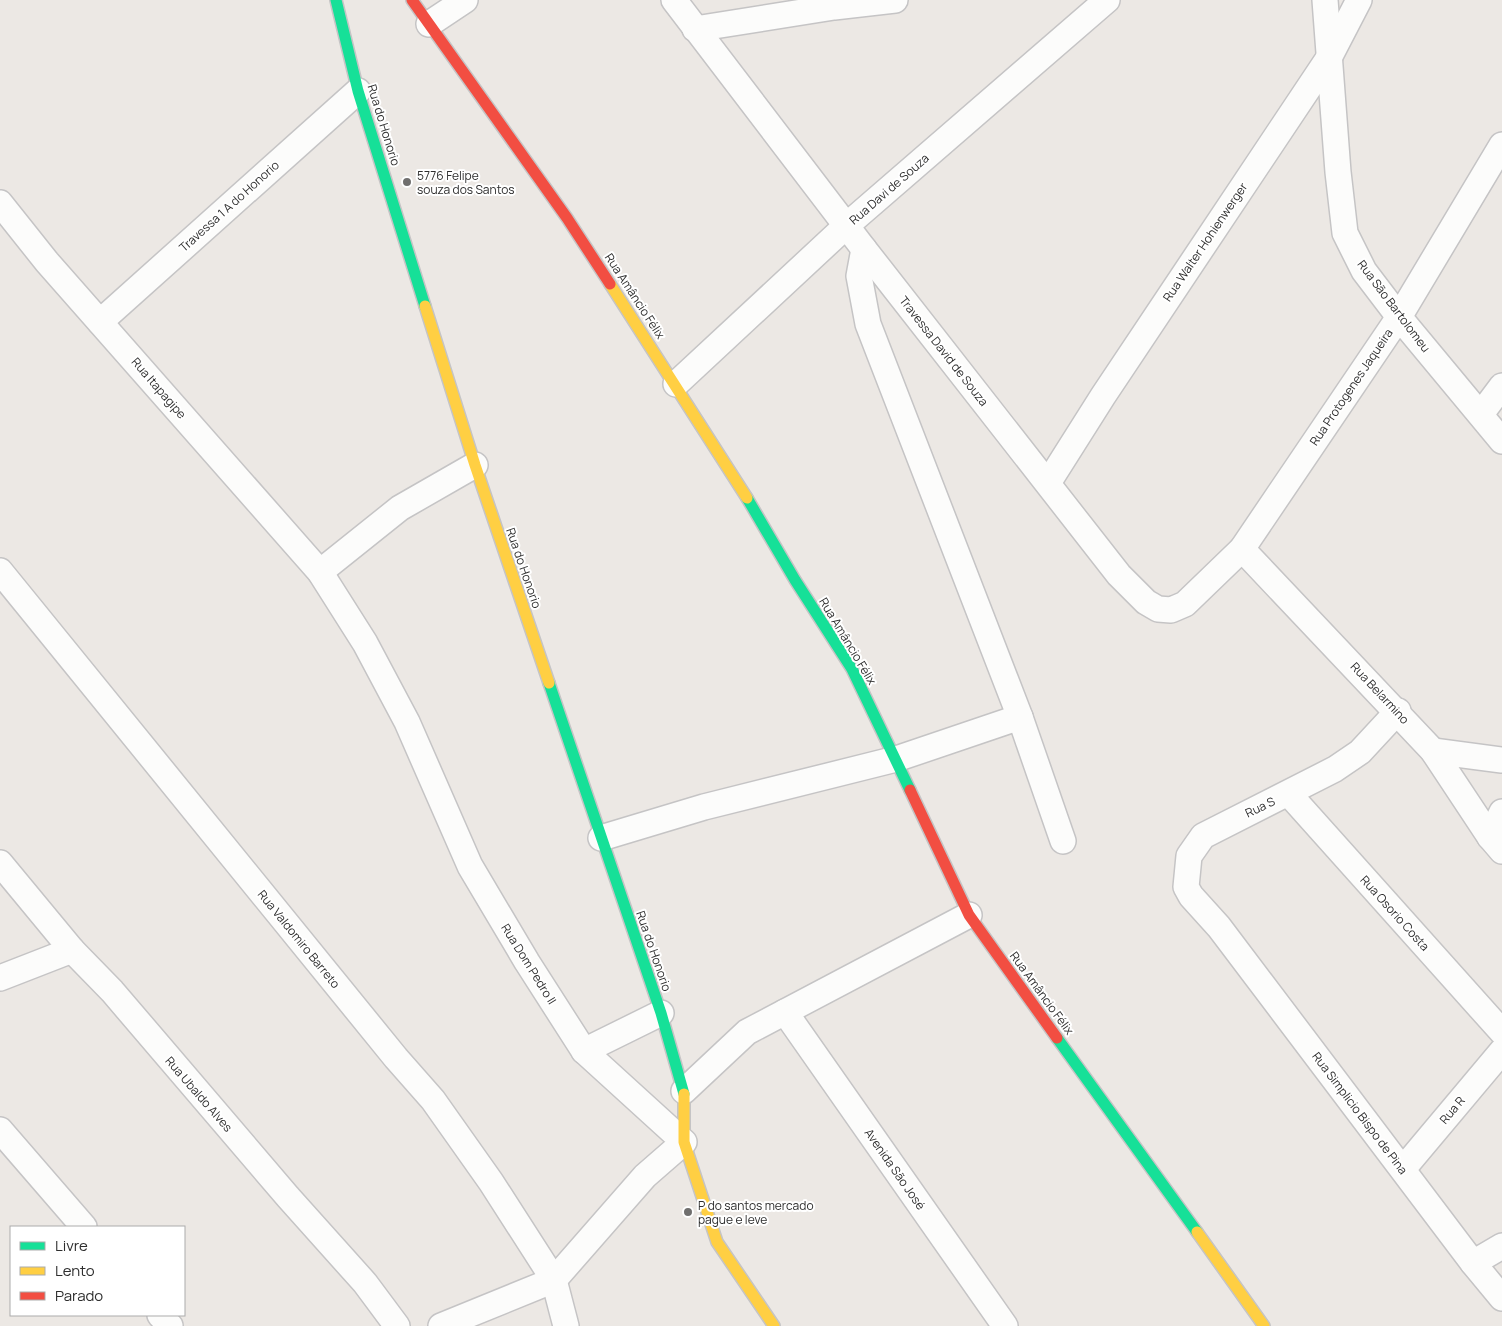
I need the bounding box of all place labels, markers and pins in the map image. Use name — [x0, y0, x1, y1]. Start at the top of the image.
place label: 5776 Felipe souza dos Santos — [417, 167, 515, 198]
marker: 5776 Felipe souza dos Santos — [401, 176, 413, 188]
place label: P do santos mercado pague e leve — [698, 1197, 814, 1228]
marker: P do santos mercado pague e leve — [682, 1206, 694, 1218]

